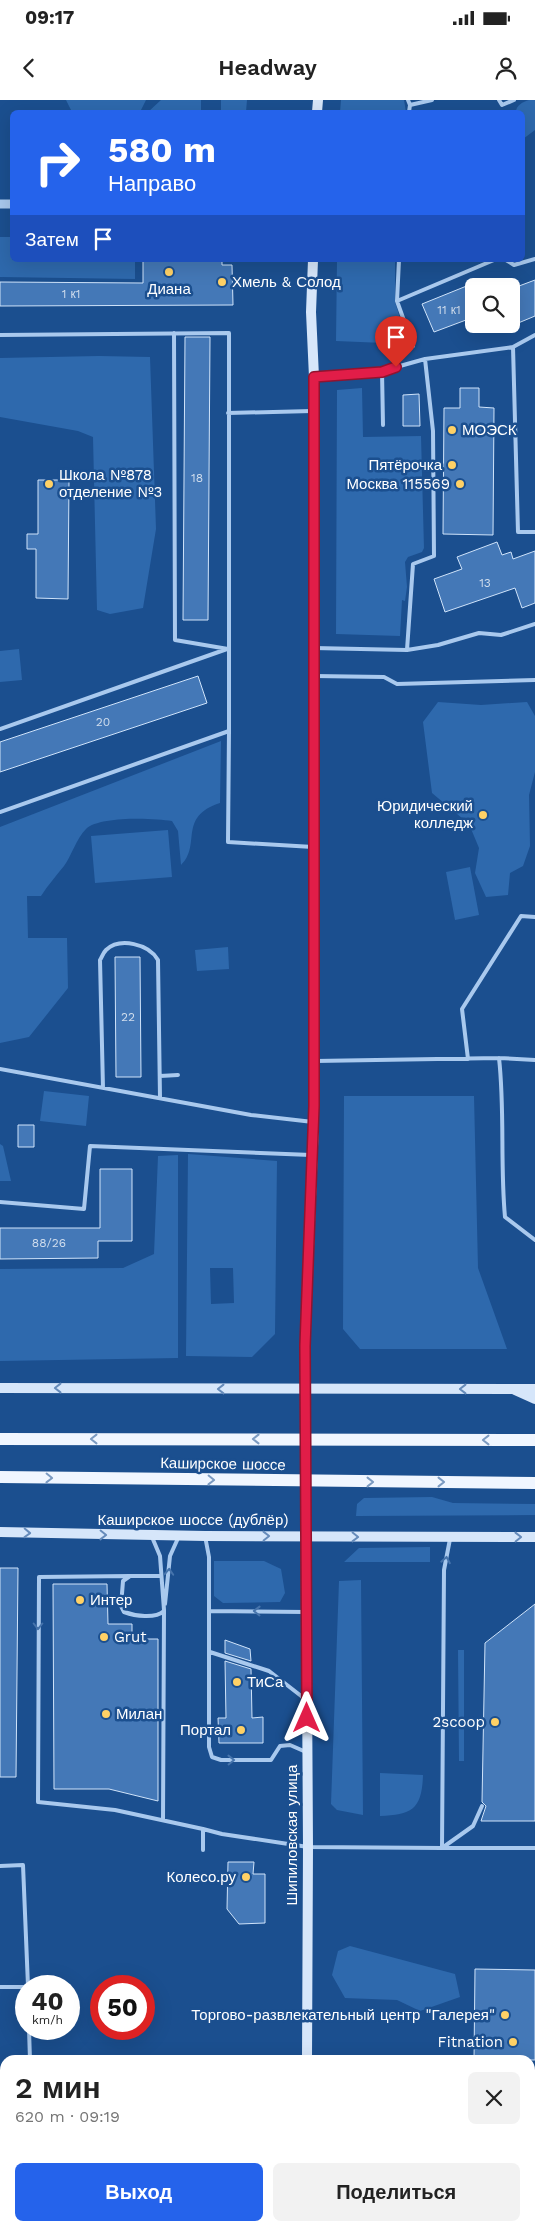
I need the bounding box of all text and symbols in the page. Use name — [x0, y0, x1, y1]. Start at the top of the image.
text: 09:17 — [25, 6, 74, 29]
icon: back — [15, 54, 43, 82]
icon: person — [492, 54, 520, 82]
text: Headway — [218, 55, 317, 80]
text: 580 m — [108, 129, 216, 171]
icon: right — [25, 130, 90, 195]
text: Направо — [108, 171, 196, 196]
icon: arrive — [89, 225, 117, 253]
text: Затем — [25, 228, 79, 251]
marker: Диана — [163, 266, 175, 278]
place label: Хмель & Солод — [232, 273, 341, 291]
marker: Хмель & Солод — [216, 276, 228, 288]
map controls — [465, 278, 520, 333]
button: search — [465, 278, 520, 333]
place label: Диана — [147, 280, 191, 298]
house number: 1 к1 — [62, 287, 80, 301]
house number: 11 к1 — [437, 303, 461, 317]
pin — [375, 316, 417, 367]
icon: arrive — [382, 323, 410, 351]
place label: МОЭСК — [462, 421, 517, 439]
marker: МОЭСК — [446, 424, 458, 436]
place label: Пятёрочка — [368, 456, 443, 474]
marker: Пятёрочка — [446, 459, 458, 471]
place label: Школа №878 отделение №3 — [59, 466, 162, 501]
house number: 18 — [191, 471, 203, 485]
place label: Москва 115569 — [346, 475, 450, 493]
marker: Школа №878 отделение №3 — [43, 478, 55, 490]
marker: Москва 115569 — [454, 478, 466, 490]
house number: 13 — [479, 576, 491, 590]
house number: 20 — [96, 715, 110, 729]
place label: Юридический колледж — [377, 797, 473, 832]
marker: Юридический колледж — [477, 809, 489, 821]
house number: 22 — [121, 1010, 135, 1024]
house number: 88/26 — [32, 1236, 66, 1250]
one-way arrow — [54, 1383, 62, 1393]
one-way arrow — [217, 1384, 224, 1394]
one-way arrow — [459, 1384, 466, 1394]
one-way arrow — [90, 1434, 98, 1444]
one-way arrow — [252, 1434, 260, 1444]
one-way arrow — [482, 1435, 490, 1445]
street label: Каширское шоссе — [160, 1454, 286, 1474]
one-way arrow — [45, 1473, 53, 1483]
one-way arrow — [208, 1475, 215, 1485]
one-way arrow — [366, 1477, 374, 1487]
one-way arrow — [438, 1477, 445, 1487]
street label: Каширское шоссе (дублёр) — [98, 1511, 288, 1529]
one-way arrow — [24, 1528, 31, 1538]
one-way arrow — [100, 1530, 107, 1540]
one-way arrow — [262, 1531, 270, 1541]
one-way arrow — [352, 1531, 360, 1542]
one-way arrow — [514, 1532, 522, 1542]
one-way arrow — [440, 1556, 450, 1565]
one-way arrow — [164, 1568, 174, 1576]
place label: Интер — [90, 1591, 132, 1609]
marker: Интер — [74, 1594, 86, 1606]
one-way arrow — [253, 1606, 261, 1616]
one-way arrow — [33, 1622, 43, 1630]
place label: Grut — [114, 1628, 147, 1646]
marker: Grut — [98, 1631, 110, 1643]
place label: ТиСа — [247, 1673, 284, 1691]
marker: ТиСа — [231, 1676, 243, 1688]
position arrow — [280, 1691, 332, 1743]
place label: Милан — [116, 1705, 162, 1723]
marker: Милан — [100, 1708, 112, 1720]
place label: 2scoop — [433, 1713, 485, 1731]
marker: 2scoop — [489, 1716, 501, 1728]
place label: Портал — [180, 1721, 231, 1739]
marker: Портал — [235, 1724, 247, 1736]
one-way arrow — [228, 1755, 236, 1765]
street label: Шипиловская улица — [283, 1764, 301, 1905]
place label: Колесо.ру — [166, 1868, 236, 1886]
marker: Колесо.ру — [240, 1871, 252, 1883]
speed limit sign: 50 — [90, 1975, 155, 2040]
text: 40 — [31, 1987, 64, 2016]
place label: Торгово-развлекательный центр "Галерея" — [191, 2006, 495, 2024]
marker: Торгово-развлекательный центр "Галерея" — [499, 2009, 511, 2021]
text: km/h — [32, 2013, 63, 2027]
place label: Fitnation — [438, 2033, 503, 2051]
marker: Fitnation — [507, 2036, 519, 2048]
text: 2 мин — [15, 2070, 101, 2105]
button: close — [468, 2072, 520, 2124]
text: 620 m · 09:19 — [15, 2107, 120, 2126]
button: Выход — [15, 2163, 263, 2221]
button: Поделиться — [273, 2163, 520, 2221]

